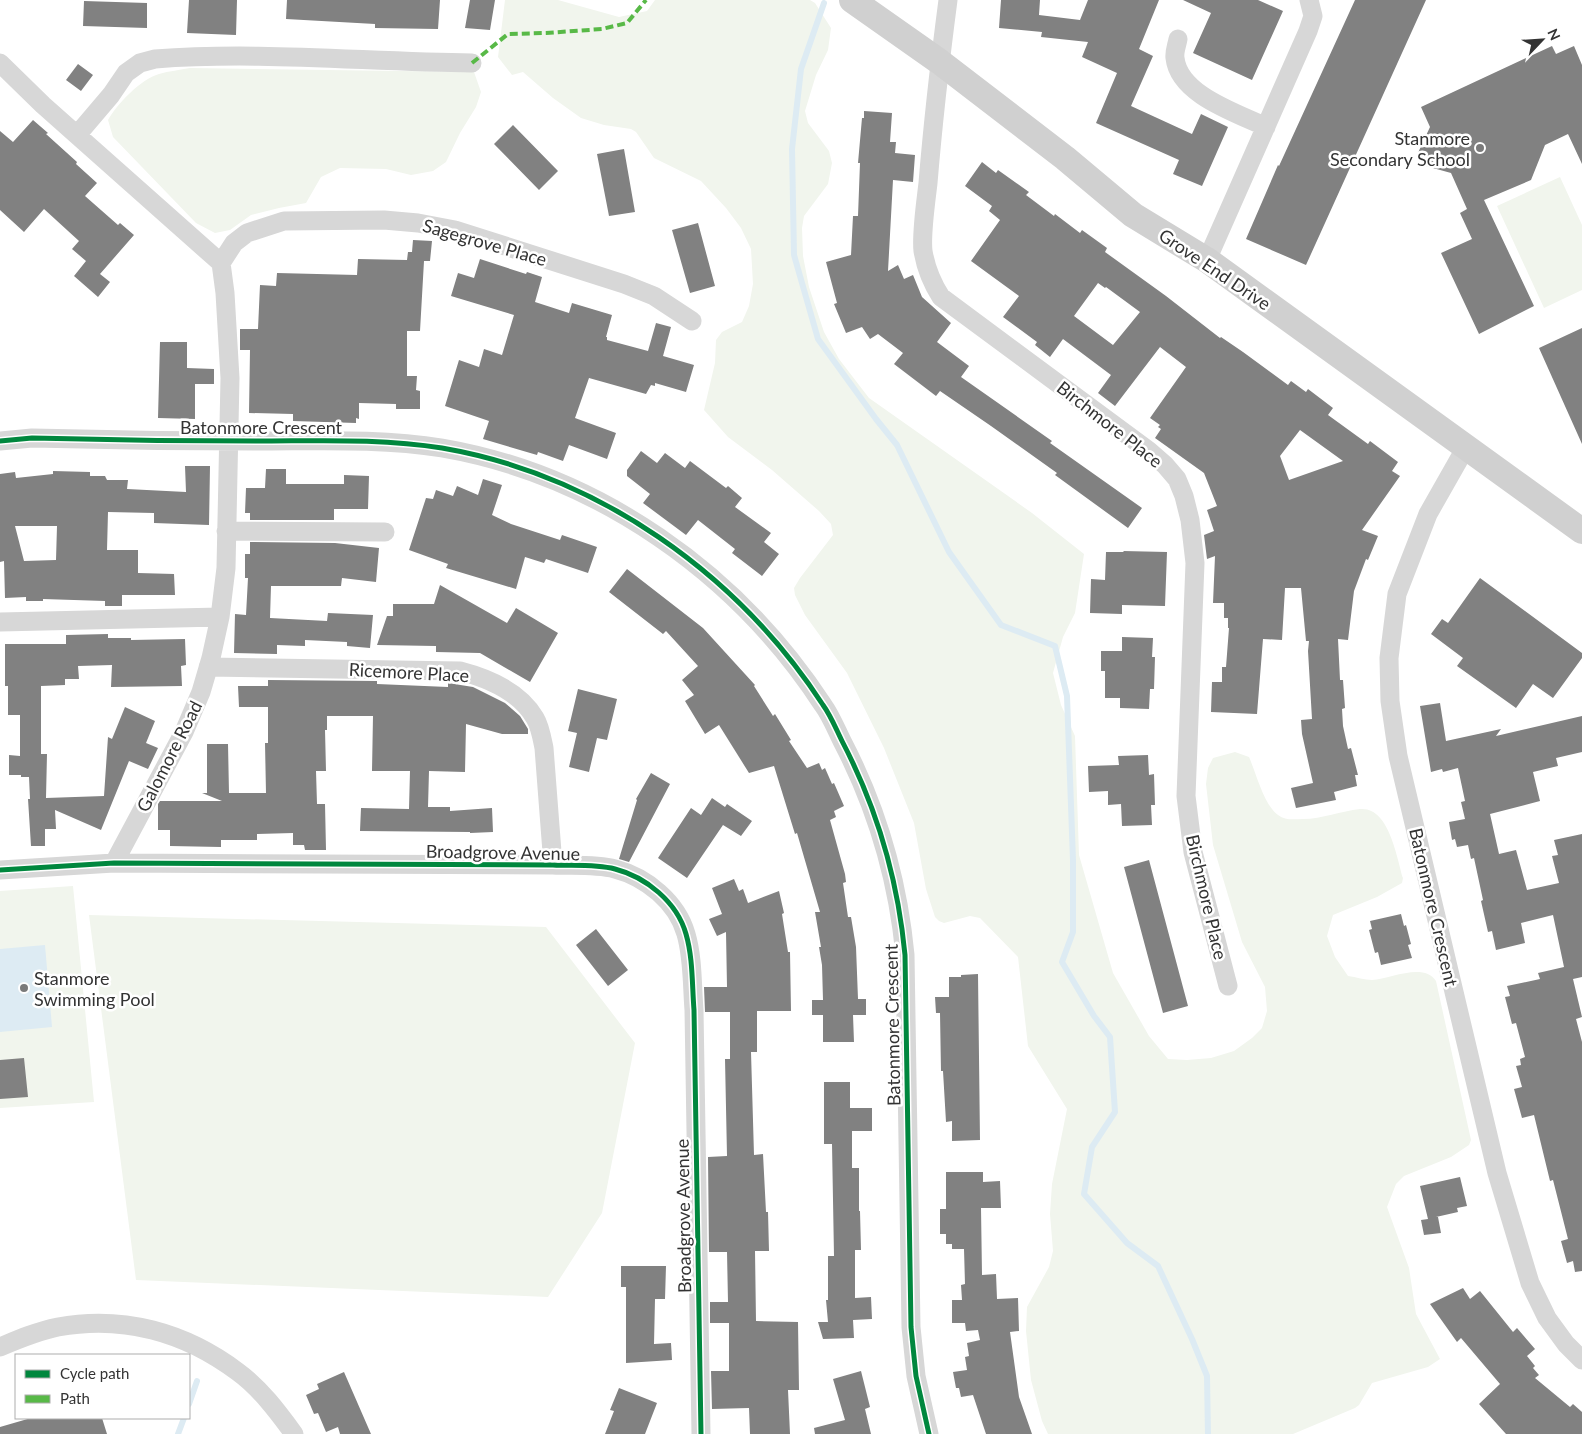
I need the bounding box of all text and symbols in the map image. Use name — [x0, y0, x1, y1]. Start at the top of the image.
north arrow — [1517, 15, 1567, 65]
text: N — [1544, 26, 1564, 43]
place label: Stanmore Secondary School — [1330, 127, 1470, 170]
marker: Stanmore Secondary School — [1474, 142, 1486, 154]
street label: Sagegrove Place — [421, 214, 549, 270]
street label: Grove End Drive — [1155, 224, 1275, 314]
street label: Birchmore Place — [1053, 376, 1167, 472]
street label: Batonmore Crescent — [180, 416, 343, 438]
street label: Ricemore Place — [348, 658, 470, 686]
street label: Galomore Road — [132, 697, 206, 815]
street label: Batonmore Crescent — [1405, 826, 1463, 989]
street label: Birchmore Place — [1182, 832, 1232, 962]
street label: Broadgrove Avenue — [426, 840, 580, 864]
street label: Batonmore Crescent — [880, 943, 904, 1106]
place label: Stanmore Swimming Pool — [34, 967, 155, 1010]
marker: Stanmore Swimming Pool — [18, 982, 30, 994]
street label: Broadgrove Avenue — [671, 1139, 695, 1293]
legend — [15, 1354, 190, 1419]
text: Cycle path — [60, 1364, 129, 1382]
text: Path — [60, 1389, 90, 1407]

